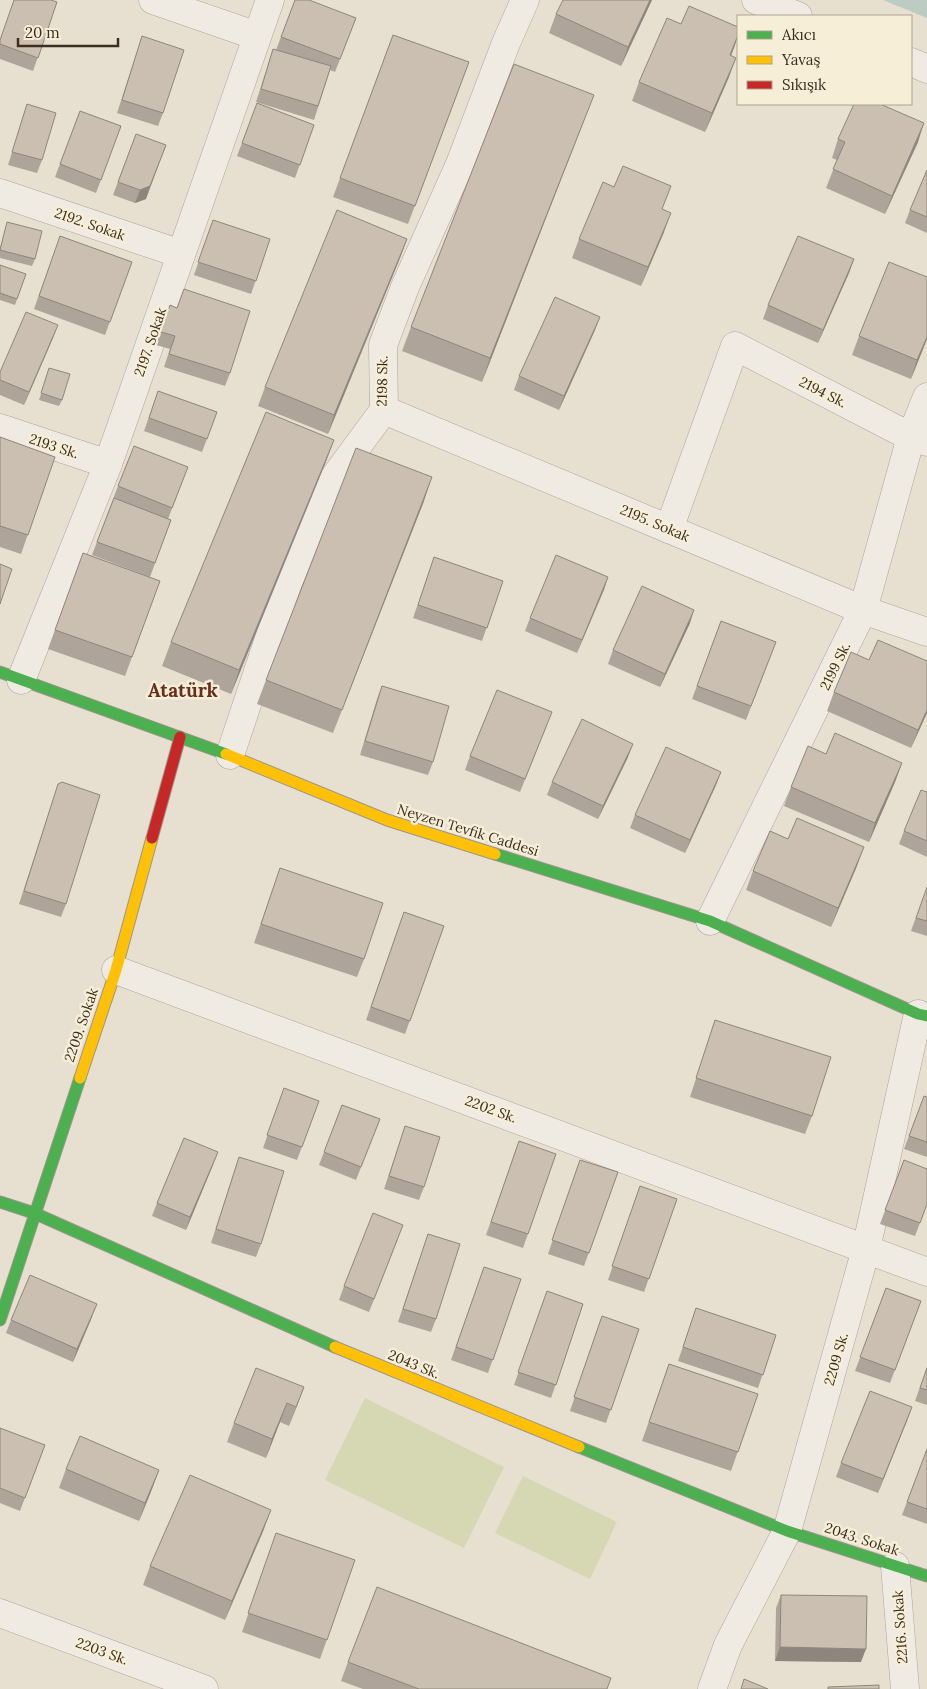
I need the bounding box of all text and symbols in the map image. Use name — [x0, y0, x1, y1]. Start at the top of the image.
scale bar — [18, 15, 118, 47]
legend — [737, 15, 912, 105]
text: 20 m — [25, 23, 60, 42]
text: Akıcı — [781, 25, 816, 44]
text: Yavaş — [781, 50, 821, 69]
text: Sıkışık — [782, 75, 826, 94]
street label: 2192. Sokak — [52, 203, 128, 245]
street label: 2197. Sokak — [130, 305, 170, 379]
street label: 2198 Sk. — [373, 355, 391, 407]
street label: 2194 Sk. — [796, 372, 850, 412]
street label: 2193 Sk. — [27, 430, 81, 462]
street label: 2195. Sokak — [617, 500, 693, 546]
street label: 2199 Sk. — [816, 639, 854, 693]
district label: Atatürk — [148, 678, 218, 702]
street label: Neyzen Tevfik Caddesi — [395, 800, 541, 860]
street label: 2209. Sokak — [60, 985, 102, 1064]
street label: 2202 Sk. — [463, 1091, 519, 1127]
street label: 2209 Sk. — [820, 1330, 852, 1388]
street label: 2043 Sk. — [386, 1346, 442, 1382]
street label: 2043. Sokak — [823, 1519, 902, 1560]
street label: 2216. Sokak — [888, 1589, 912, 1664]
street label: 2203 Sk. — [73, 1633, 131, 1669]

